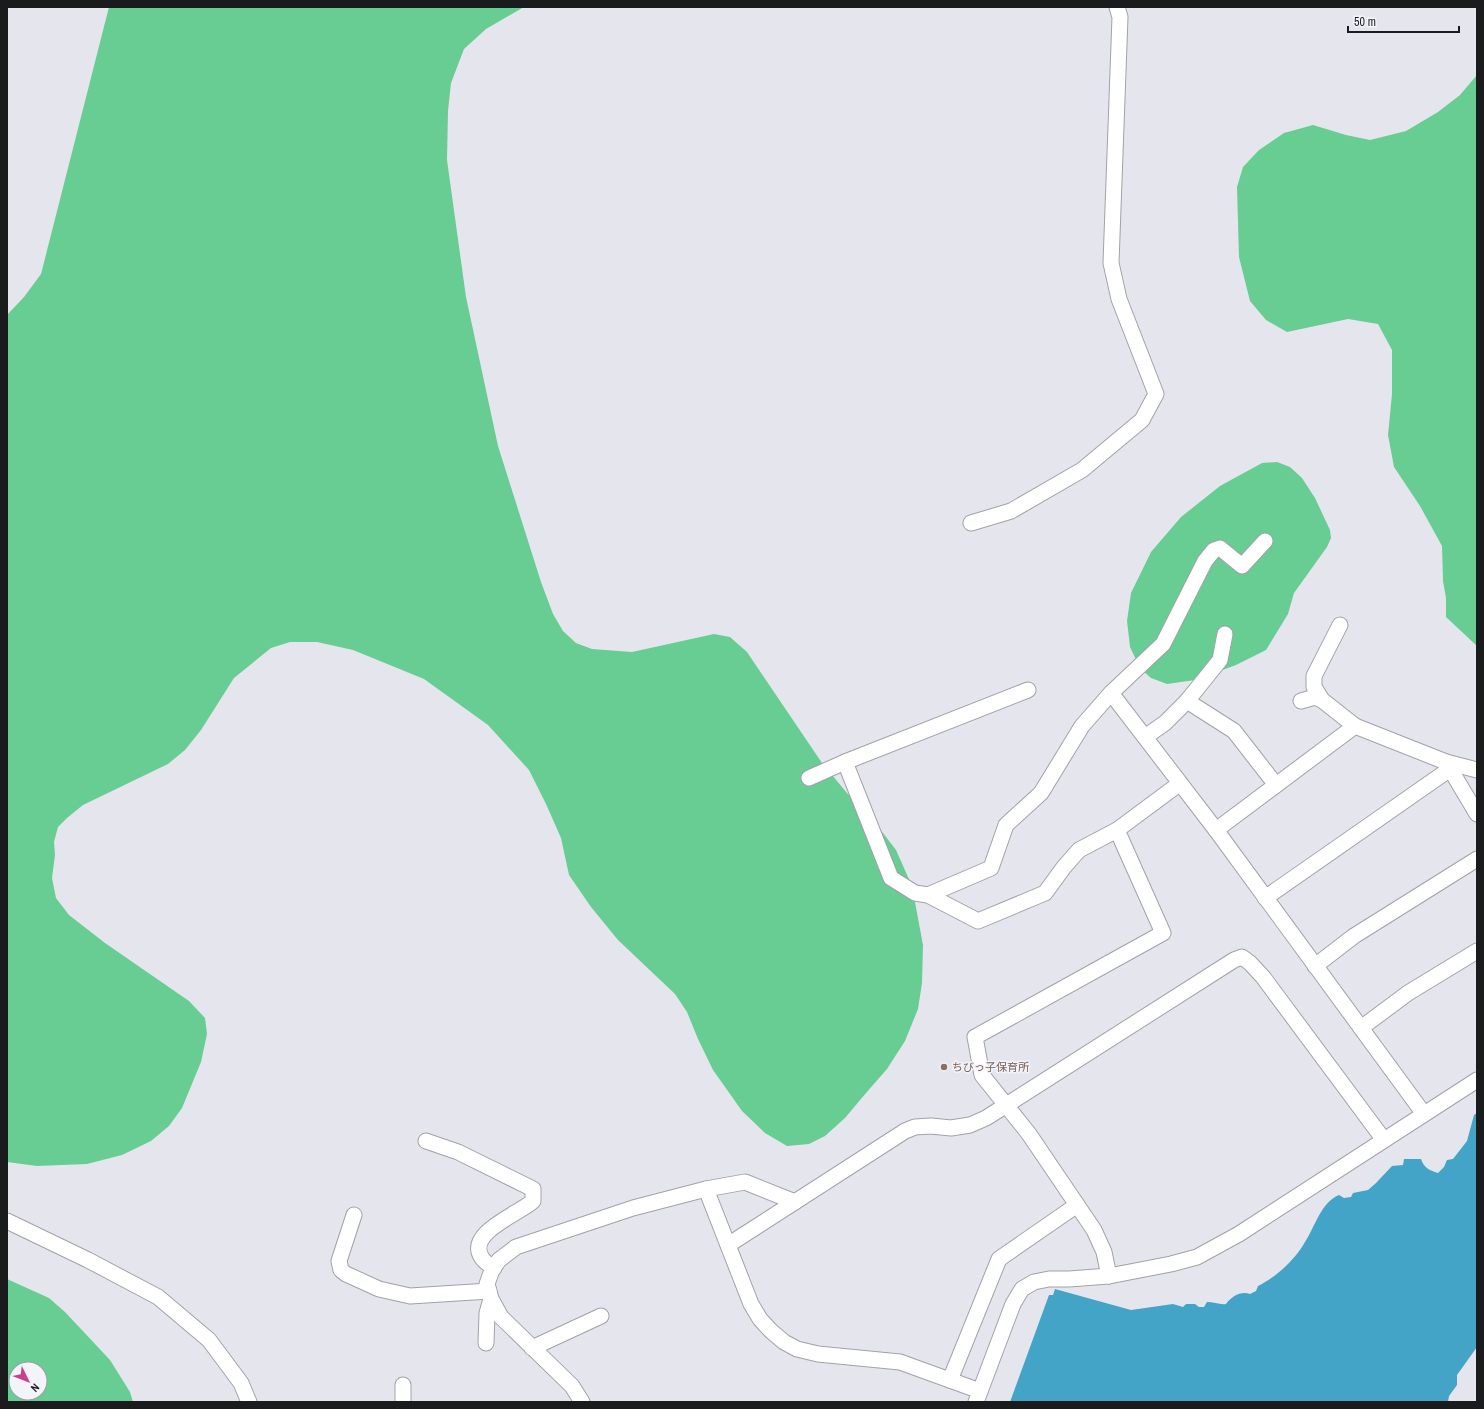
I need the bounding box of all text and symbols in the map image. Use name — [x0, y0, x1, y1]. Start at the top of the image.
scale bar — [1348, 8, 1459, 34]
text: 50 m — [1354, 14, 1376, 30]
place label: ちびっ子保育所 — [952, 1060, 1030, 1074]
marker: ちびっ子保育所 — [939, 1062, 949, 1072]
north arrow — [8, 1361, 48, 1401]
text: N — [28, 1381, 43, 1395]

